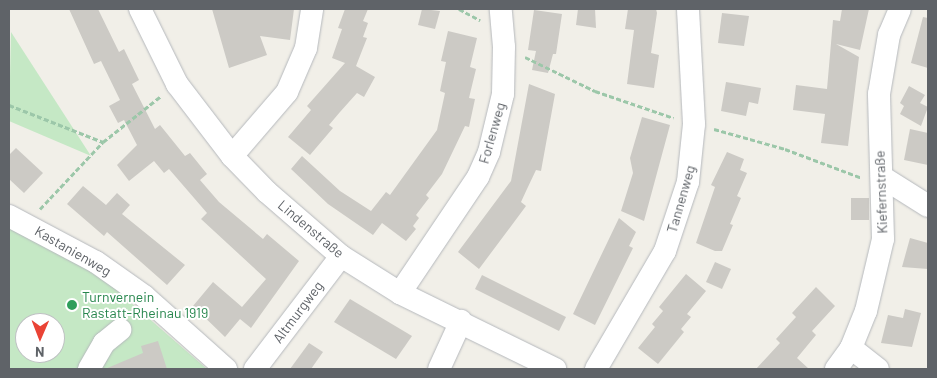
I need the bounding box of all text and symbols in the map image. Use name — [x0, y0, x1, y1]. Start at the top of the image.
street label: Forlenweg — [475, 100, 509, 166]
street label: Kiefernstraße — [871, 150, 891, 234]
street label: Tannenweg — [663, 163, 699, 235]
street label: Lindenstraße — [275, 197, 347, 261]
street label: Kastanienweg — [32, 222, 114, 280]
street label: Altmurgweg — [269, 278, 327, 346]
place label: Turnvernein Rastatt-Rheinau 1919 — [82, 289, 208, 322]
marker: Turnvernein Rastatt-Rheinau 1919 — [66, 299, 78, 311]
north arrow — [15, 313, 65, 363]
text: N — [35, 344, 45, 361]

